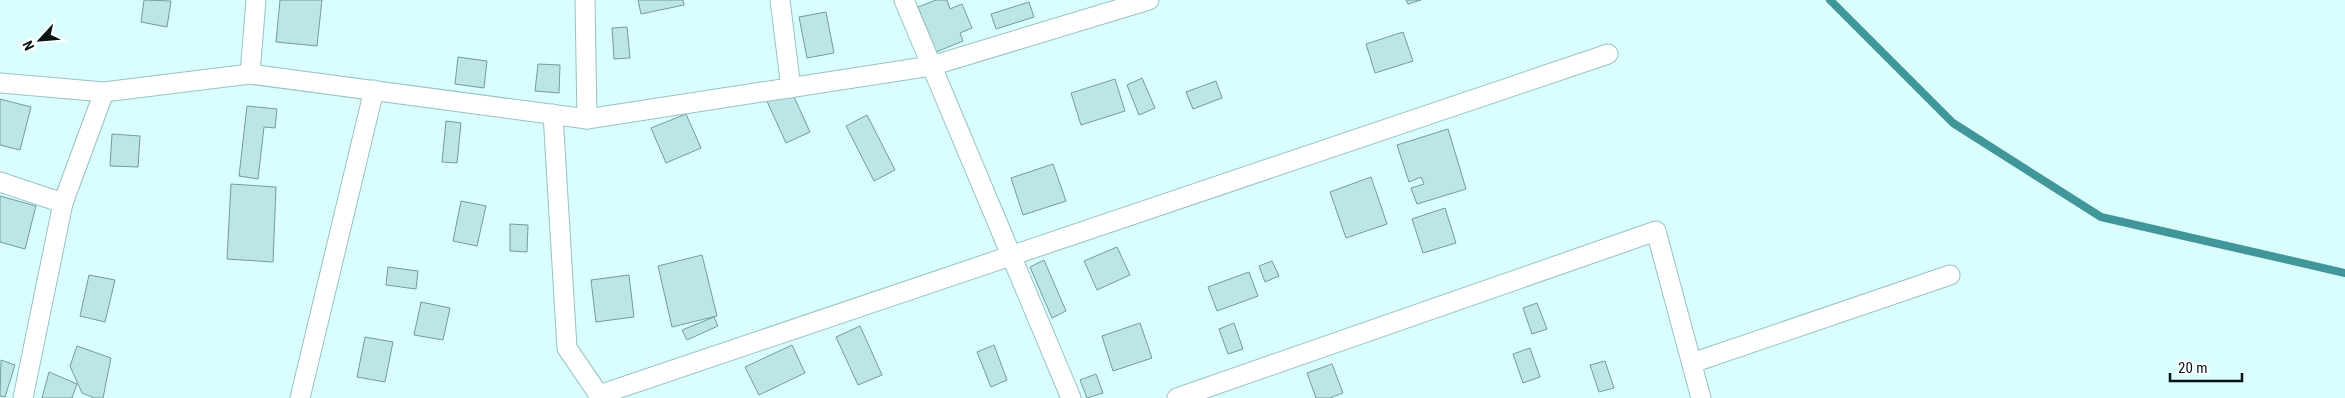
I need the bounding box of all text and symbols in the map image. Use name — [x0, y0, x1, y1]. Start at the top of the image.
north arrow — [15, 15, 65, 65]
text: N — [19, 38, 37, 53]
scale bar — [2170, 350, 2242, 382]
text: 20 m — [2178, 359, 2208, 377]

